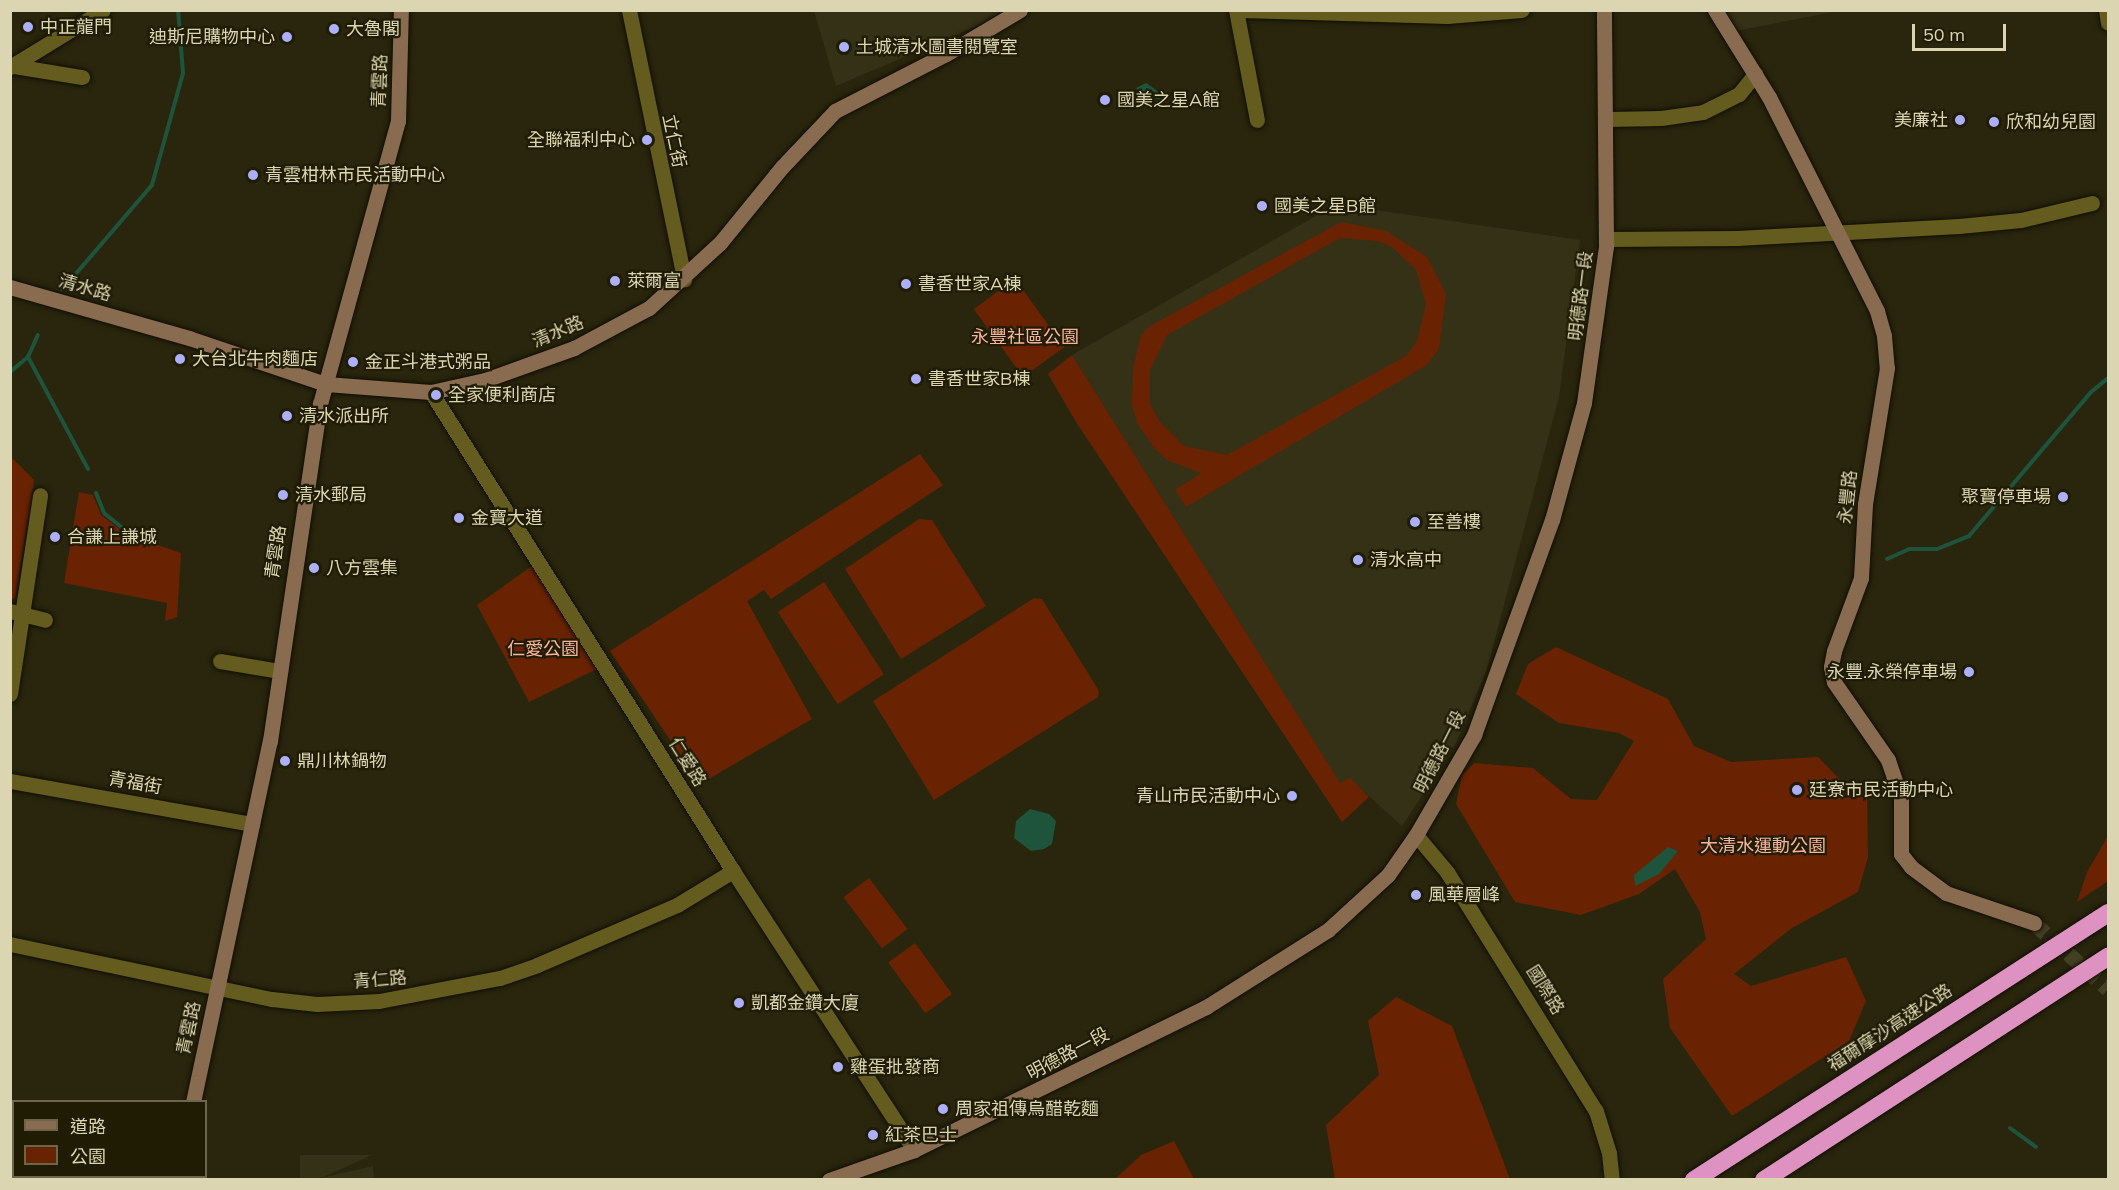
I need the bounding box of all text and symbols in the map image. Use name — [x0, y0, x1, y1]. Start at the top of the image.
scale bar — [1915, 12, 2010, 50]
place label: 中正龍門 — [40, 16, 112, 38]
place label: 大魯閣 — [346, 18, 400, 40]
marker: 中正龍門 — [21, 20, 35, 34]
marker: 大魯閣 — [327, 22, 341, 36]
text: 50 m — [1923, 23, 1965, 46]
place label: 迪斯尼購物中心 — [149, 26, 275, 48]
marker: 迪斯尼購物中心 — [280, 30, 294, 44]
place label: 土城清水圖書閱覽室 — [856, 36, 1018, 58]
marker: 土城清水圖書閱覽室 — [837, 40, 851, 54]
street label: 青雲路 — [368, 54, 392, 108]
place label: 國美之星A館 — [1117, 89, 1220, 111]
marker: 國美之星A館 — [1098, 93, 1112, 107]
place label: 美廉社 — [1894, 109, 1948, 131]
place label: 欣和幼兒園 — [2006, 111, 2096, 133]
street label: 立仁街 — [658, 112, 690, 170]
marker: 美廉社 — [1953, 113, 1967, 127]
marker: 欣和幼兒園 — [1987, 115, 2001, 129]
place label: 全聯福利中心 — [527, 129, 635, 151]
marker: 全聯福利中心 — [640, 133, 654, 147]
place label: 青雲柑林市民活動中心 — [265, 164, 445, 186]
marker: 青雲柑林市民活動中心 — [246, 168, 260, 182]
place label: 國美之星B館 — [1274, 195, 1376, 217]
marker: 國美之星B館 — [1255, 199, 1269, 213]
street label: 明德路一段 — [1565, 250, 1597, 342]
street label: 清水路 — [56, 270, 114, 306]
place label: 萊爾富 — [627, 270, 681, 292]
place label: 書香世家A棟 — [918, 273, 1021, 295]
marker: 萊爾富 — [608, 274, 622, 288]
marker: 書香世家A棟 — [899, 277, 913, 291]
street label: 清水路 — [529, 312, 587, 352]
park label: 永豐社區公園 — [971, 326, 1079, 348]
place label: 大台北牛肉麵店 — [192, 348, 318, 370]
place label: 金正斗港式粥品 — [365, 351, 491, 373]
marker: 大台北牛肉麵店 — [173, 352, 187, 366]
marker: 金正斗港式粥品 — [346, 355, 360, 369]
place label: 書香世家B棟 — [928, 368, 1030, 390]
marker: 書香世家B棟 — [909, 372, 923, 386]
place label: 全家便利商店 — [448, 384, 556, 406]
marker: 全家便利商店 — [429, 388, 443, 402]
place label: 清水派出所 — [299, 405, 389, 427]
marker: 清水派出所 — [280, 409, 294, 423]
street label: 永豐路 — [1834, 469, 1862, 525]
place label: 清水郵局 — [295, 484, 367, 506]
place label: 聚寶停車場 — [1961, 486, 2051, 508]
marker: 清水郵局 — [276, 488, 290, 502]
marker: 聚寶停車場 — [2056, 490, 2070, 504]
place label: 金寶大道 — [471, 507, 543, 529]
marker: 金寶大道 — [452, 511, 466, 525]
place label: 至善樓 — [1427, 511, 1481, 533]
marker: 至善樓 — [1408, 515, 1422, 529]
street label: 青雲路 — [262, 524, 290, 580]
place label: 合謙上謙城 — [67, 526, 157, 548]
marker: 合謙上謙城 — [48, 530, 62, 544]
place label: 清水高中 — [1370, 549, 1442, 571]
marker: 清水高中 — [1351, 553, 1365, 567]
place label: 八方雲集 — [326, 557, 398, 579]
marker: 八方雲集 — [307, 561, 321, 575]
park label: 仁愛公園 — [507, 638, 579, 660]
place label: 永豐.永榮停車場 — [1827, 661, 1957, 683]
marker: 永豐.永榮停車場 — [1962, 665, 1976, 679]
street label: 明德路一段 — [1410, 707, 1470, 797]
street label: 仁愛路 — [664, 733, 710, 791]
place label: 鼎川林鍋物 — [297, 750, 387, 772]
marker: 鼎川林鍋物 — [278, 754, 292, 768]
street label: 青福街 — [107, 768, 163, 798]
place label: 廷寮市民活動中心 — [1809, 779, 1953, 801]
marker: 廷寮市民活動中心 — [1790, 783, 1804, 797]
place label: 青山市民活動中心 — [1136, 785, 1280, 807]
marker: 青山市民活動中心 — [1285, 789, 1299, 803]
park label: 大清水運動公園 — [1700, 835, 1826, 857]
place label: 風華層峰 — [1428, 884, 1500, 906]
marker: 風華層峰 — [1409, 888, 1423, 902]
street label: 國際路 — [1522, 961, 1568, 1019]
street label: 青仁路 — [352, 967, 408, 993]
street label: 福爾摩沙高速公路 — [1824, 980, 1956, 1076]
place label: 凱都金鑽大廈 — [751, 992, 859, 1014]
marker: 凱都金鑽大廈 — [732, 996, 746, 1010]
street label: 青雲路 — [173, 999, 205, 1057]
street label: 明德路一段 — [1023, 1023, 1113, 1085]
place label: 雞蛋批發商 — [850, 1056, 940, 1078]
marker: 雞蛋批發商 — [831, 1060, 845, 1074]
place label: 周家祖傳烏醋乾麵 — [955, 1098, 1099, 1120]
legend — [12, 1100, 207, 1178]
marker: 周家祖傳烏醋乾麵 — [936, 1102, 950, 1116]
text: 道路 — [70, 1115, 106, 1138]
place label: 紅茶巴士 — [885, 1124, 957, 1146]
marker: 紅茶巴士 — [866, 1128, 880, 1142]
text: 公園 — [70, 1145, 106, 1168]

